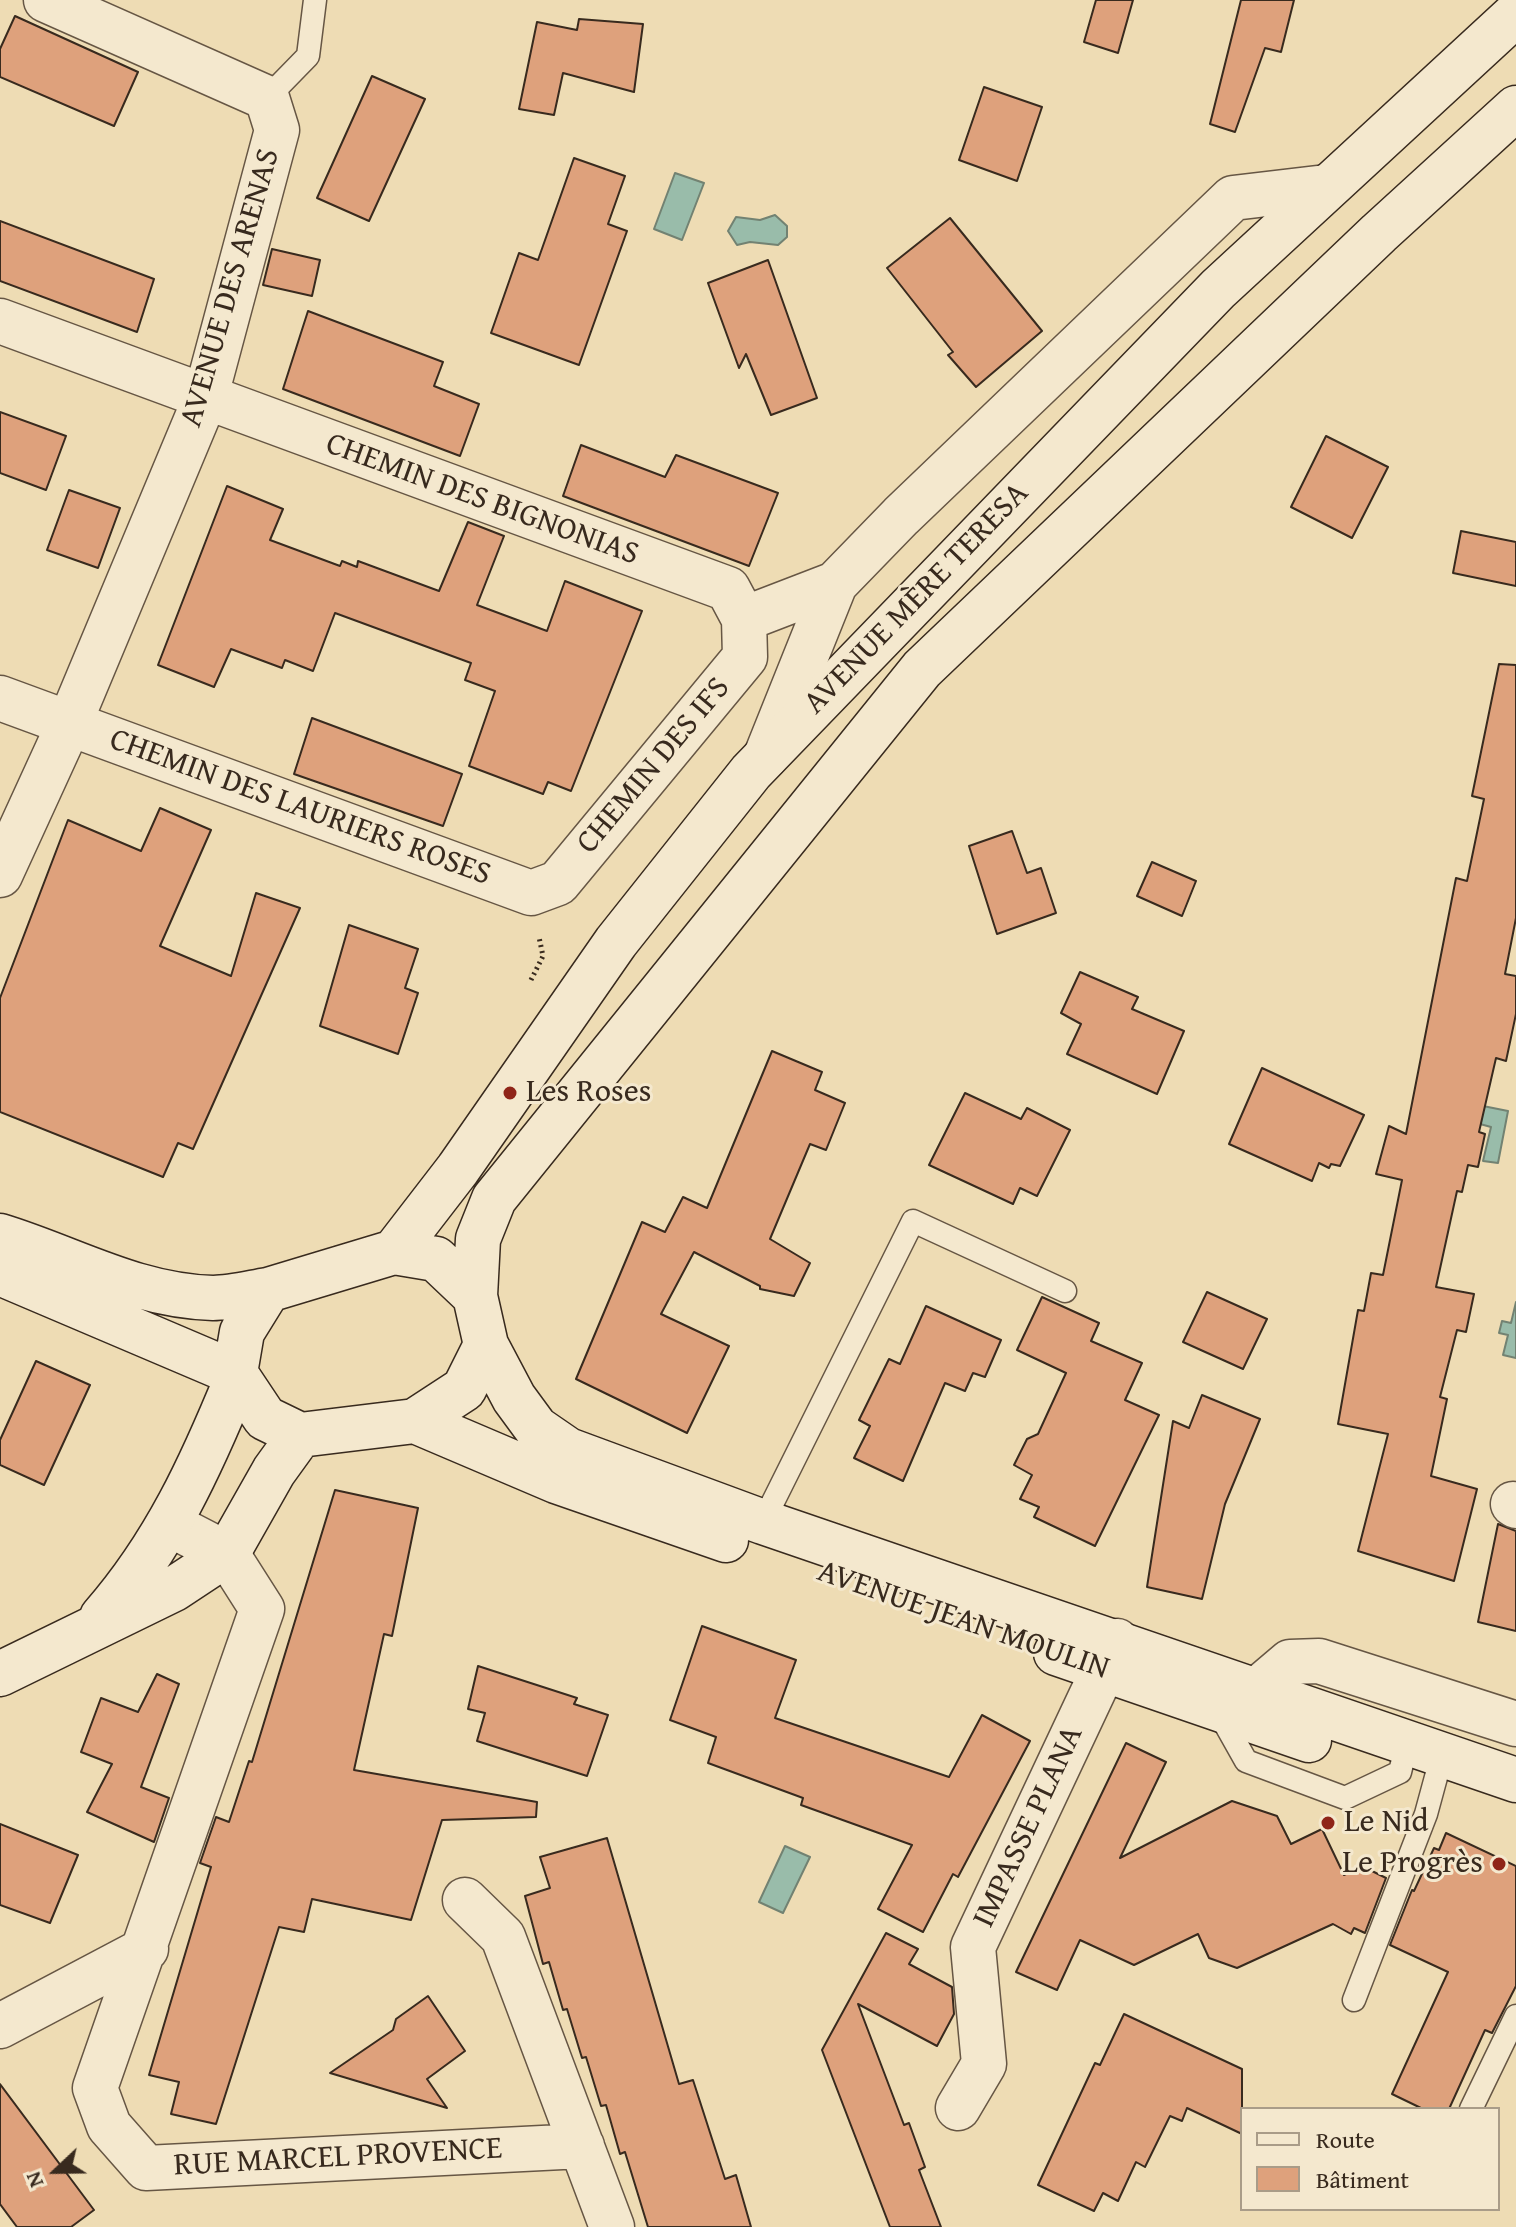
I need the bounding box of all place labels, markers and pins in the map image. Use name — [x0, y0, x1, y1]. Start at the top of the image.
place label: Les Roses — [526, 1074, 652, 1112]
marker: Les Roses — [501, 1084, 519, 1102]
place label: Le Nid — [1344, 1804, 1429, 1842]
marker: Le Nid — [1319, 1814, 1337, 1832]
place label: Le Progrès — [1342, 1845, 1483, 1883]
marker: Le Progrès — [1490, 1855, 1508, 1873]

